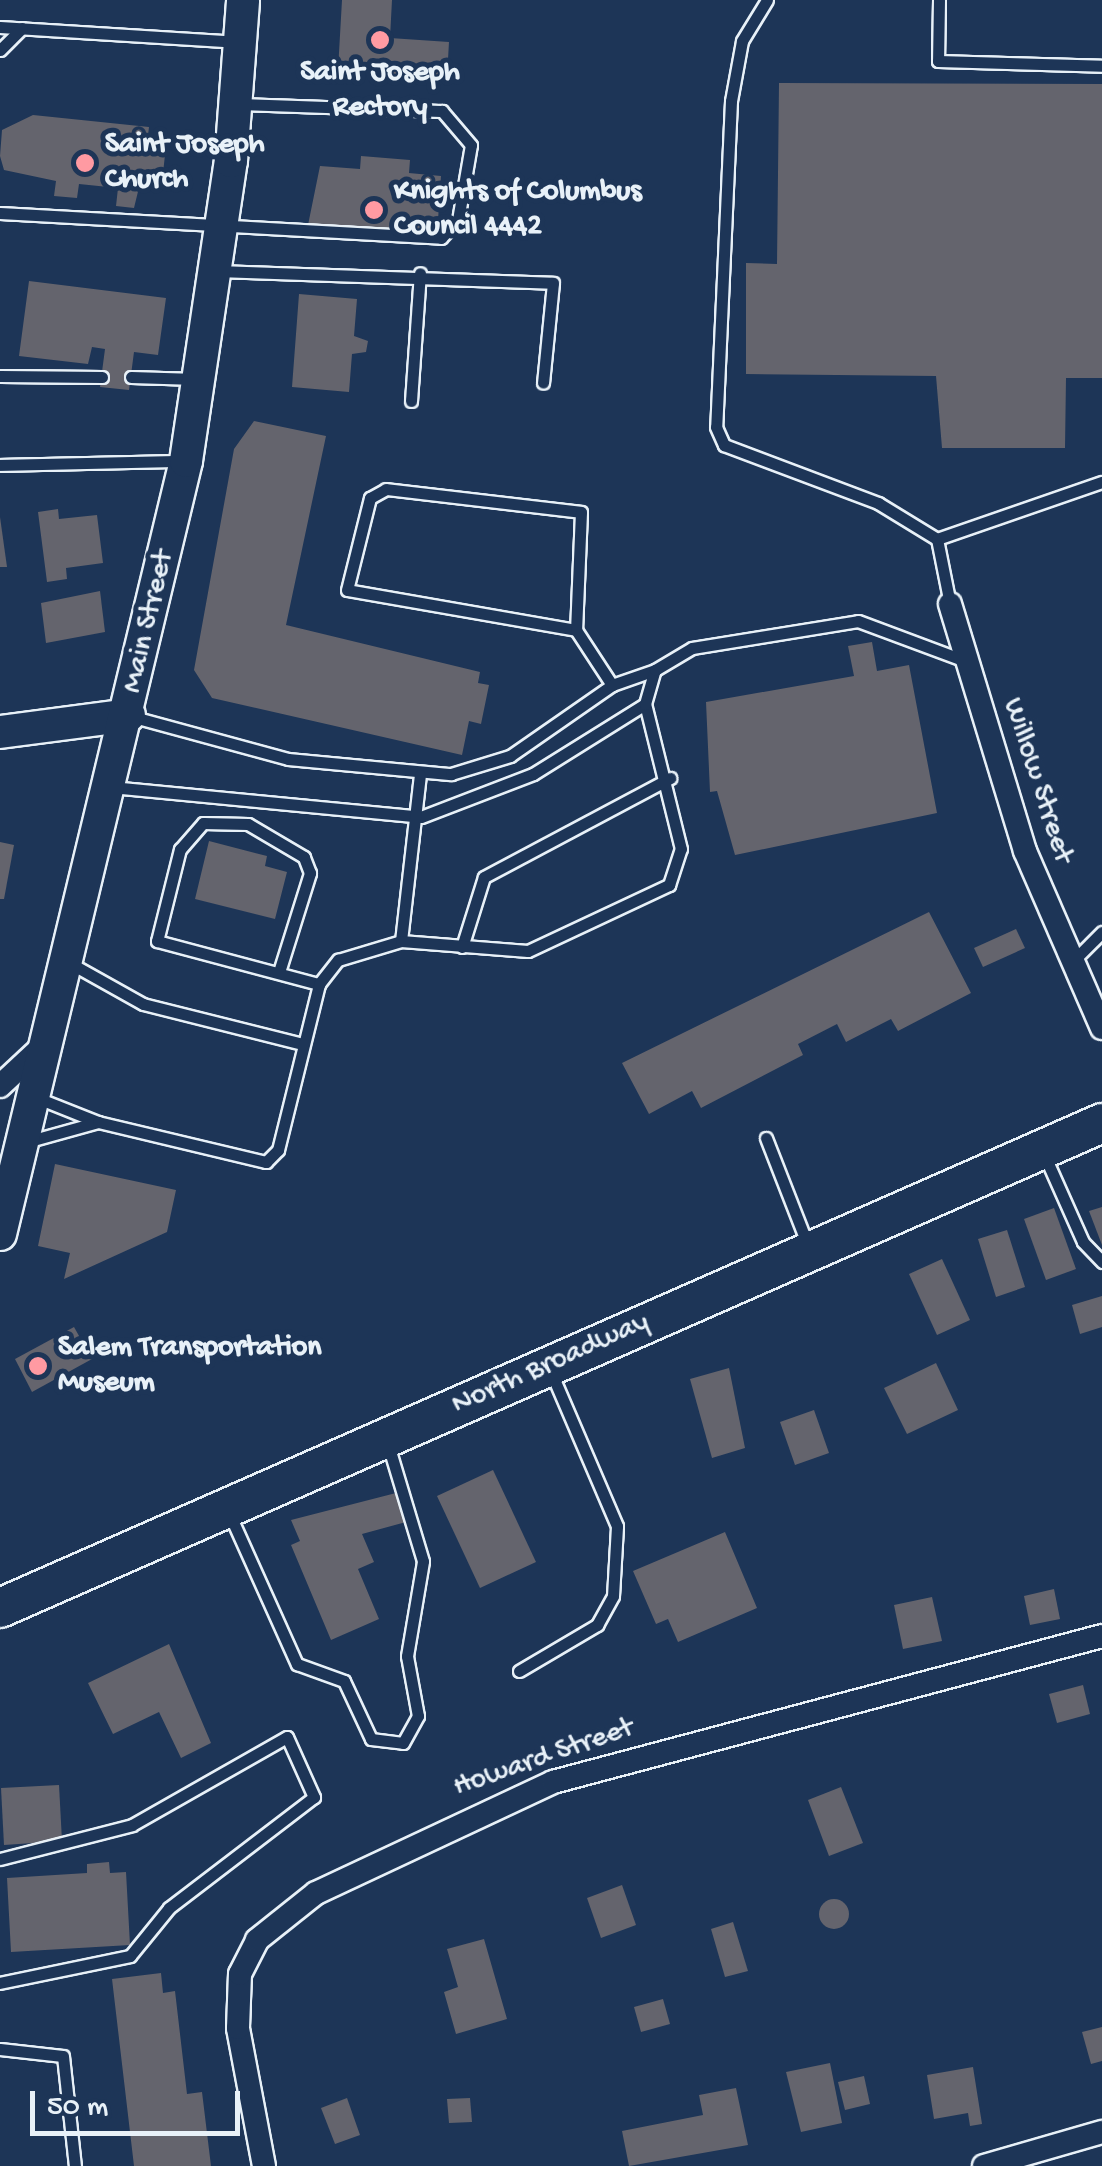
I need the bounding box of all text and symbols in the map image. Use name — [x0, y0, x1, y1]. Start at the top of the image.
marker: Saint Joseph Rectory — [369, 29, 391, 51]
place label: Saint Joseph Rectory — [300, 56, 460, 126]
place label: Saint Joseph Church — [105, 128, 265, 198]
marker: Saint Joseph Church — [74, 152, 96, 174]
place label: Knights of Columbus Council 4442 — [394, 175, 641, 246]
marker: Knights of Columbus Council 4442 — [363, 199, 385, 221]
street label: Main Street — [116, 547, 184, 697]
street label: Willow Street — [992, 694, 1080, 868]
street label: North Broadway — [447, 1306, 655, 1424]
place label: Salem Transportation Museum — [58, 1331, 322, 1402]
marker: Salem Transportation Museum — [27, 1355, 49, 1377]
street label: Howard Street — [449, 1711, 639, 1807]
scale bar — [35, 2071, 245, 2133]
text: 50 m — [47, 2091, 108, 2126]

